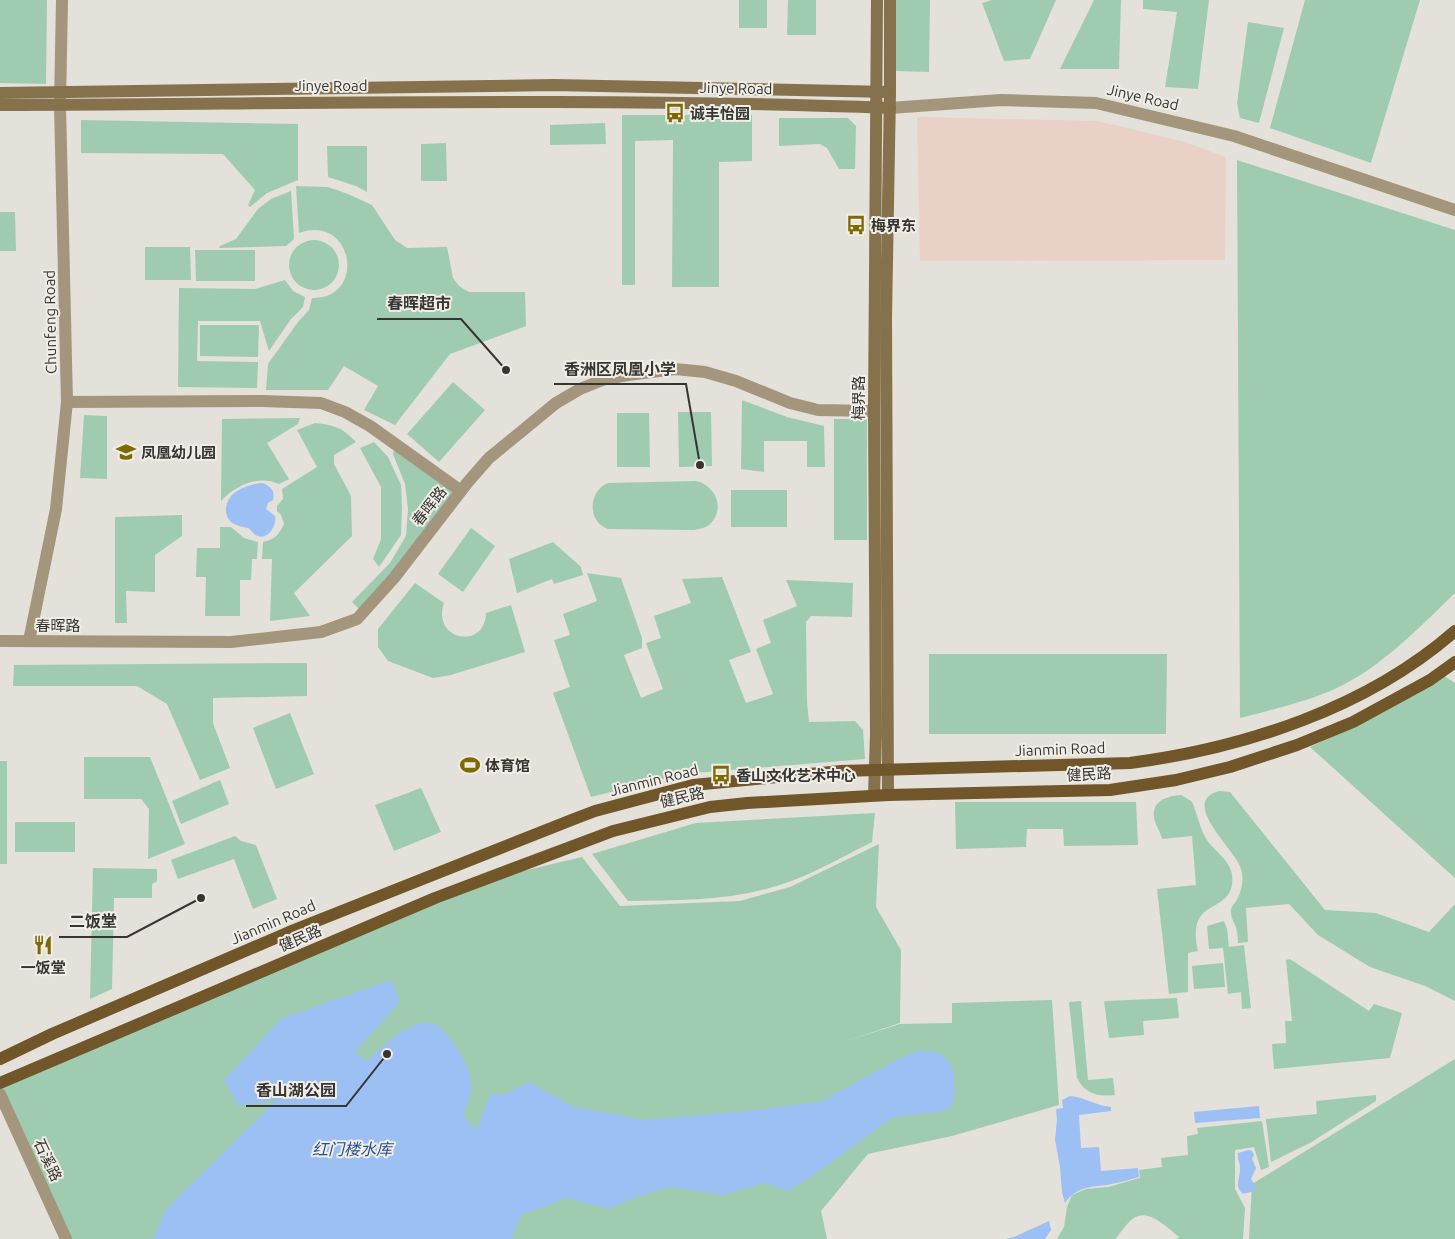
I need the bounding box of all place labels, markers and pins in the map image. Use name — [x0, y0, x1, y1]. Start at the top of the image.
bus stop icon: 诚丰怡园 — [664, 102, 686, 124]
place label: 诚丰怡园 — [690, 105, 750, 122]
bus stop icon: 梅界东 — [845, 214, 867, 236]
place label: 梅界东 — [871, 217, 916, 234]
callout: 春晖超市 — [377, 288, 461, 319]
callout: 香洲区凤凰小学 — [554, 353, 686, 384]
school or university icon: 凤凰幼儿园 — [115, 441, 137, 463]
place label: 凤凰幼儿园 — [141, 444, 216, 461]
sports icon: 体育馆 — [459, 754, 481, 776]
place label: 体育馆 — [485, 757, 530, 774]
bus stop icon: 香山文化艺术中心 — [710, 764, 732, 786]
place label: 香山文化艺术中心 — [736, 767, 856, 784]
callout: 二饭堂 — [59, 906, 127, 937]
restaurant icon: 一饭堂 — [32, 934, 54, 956]
place label: 一饭堂 — [20, 959, 66, 976]
callout: 香山湖公园 — [246, 1075, 346, 1106]

